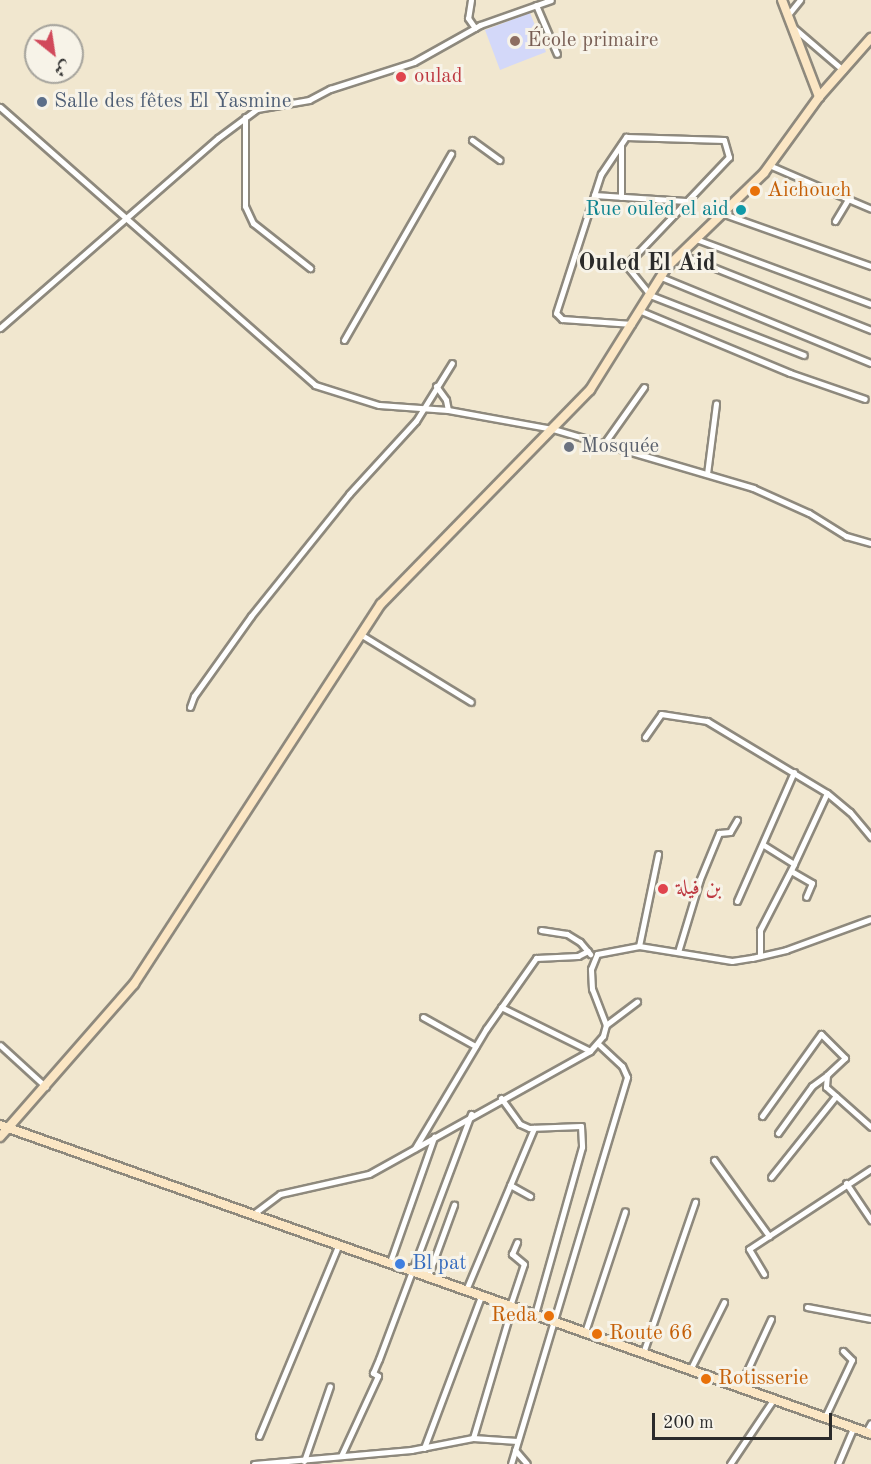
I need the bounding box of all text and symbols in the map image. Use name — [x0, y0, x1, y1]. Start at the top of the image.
north arrow — [24, 24, 84, 84]
place label: École primaire — [527, 28, 658, 54]
marker: École primaire — [508, 34, 522, 48]
text: ش — [51, 57, 73, 79]
place label: oulad — [414, 64, 463, 90]
marker: oulad — [392, 68, 410, 86]
place label: Salle des fêtes El Yasmine — [54, 89, 291, 115]
marker: Salle des fêtes El Yasmine — [35, 95, 49, 109]
place label: Aichouch — [767, 178, 852, 204]
marker: Aichouch — [748, 184, 762, 198]
place label: Rue ouled el aid — [585, 197, 729, 223]
marker: Rue ouled el aid — [734, 203, 748, 217]
district label: Ouled El Aid — [578, 251, 716, 279]
place label: Mosquée — [581, 434, 659, 460]
marker: Mosquée — [562, 440, 576, 454]
place label: بن فيلة — [676, 876, 721, 902]
marker: بن فيلة — [654, 880, 672, 898]
place label: Bl pat — [412, 1251, 467, 1277]
marker: Bl pat — [393, 1257, 407, 1271]
place label: Reda — [491, 1303, 537, 1329]
marker: Reda — [542, 1309, 556, 1323]
place label: Route 66 — [609, 1321, 693, 1347]
marker: Route 66 — [590, 1327, 604, 1341]
place label: Rotisserie — [718, 1366, 808, 1392]
marker: Rotisserie — [699, 1372, 713, 1386]
scale bar — [655, 1401, 835, 1439]
text: 200 m — [663, 1414, 714, 1432]

